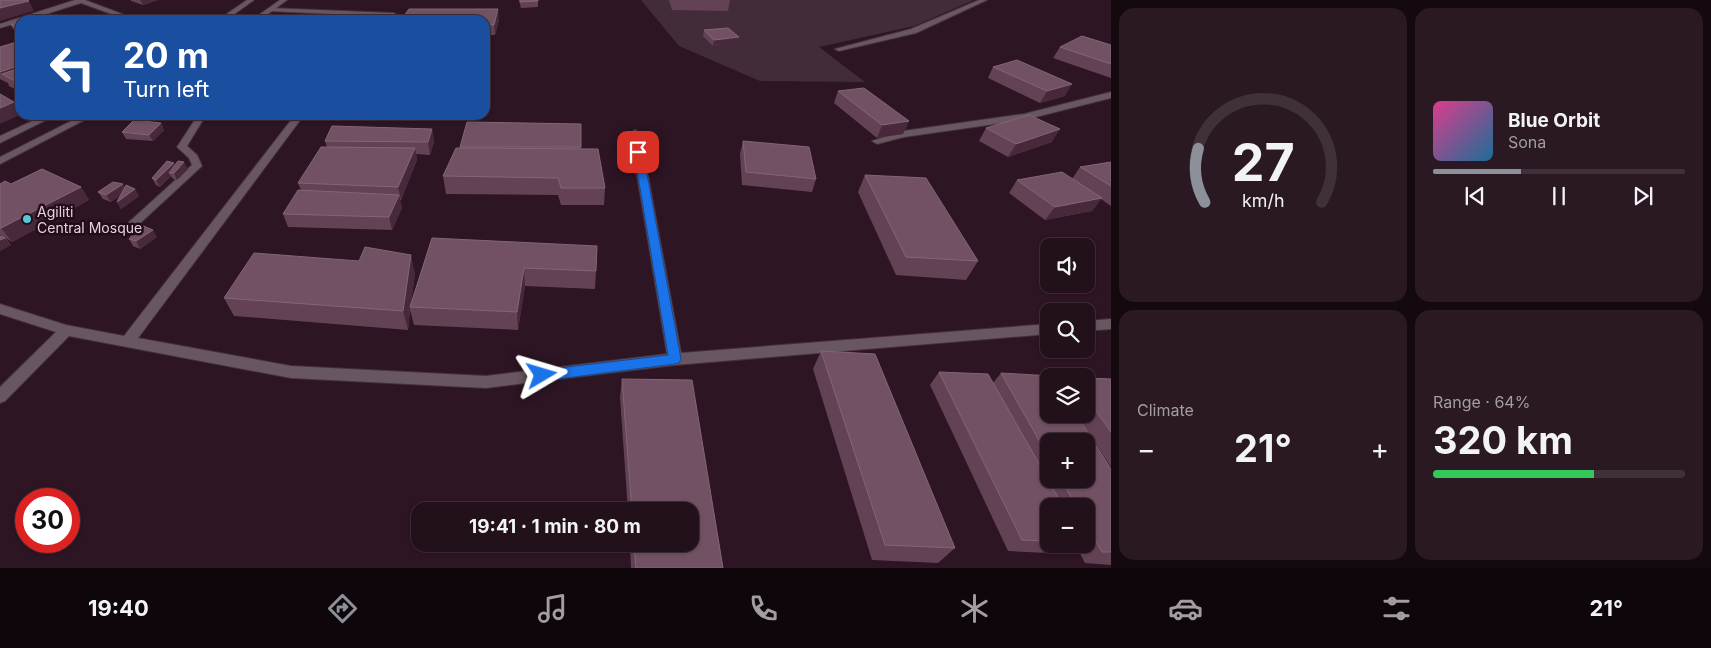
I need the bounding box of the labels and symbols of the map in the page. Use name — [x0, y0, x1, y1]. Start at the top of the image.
pin — [617, 131, 659, 173]
place label: Agiliti Central Mosque — [37, 203, 142, 236]
marker: Agiliti Central Mosque — [21, 213, 33, 225]
position arrow — [515, 348, 567, 400]
speed limit sign: 30 — [15, 488, 80, 553]

